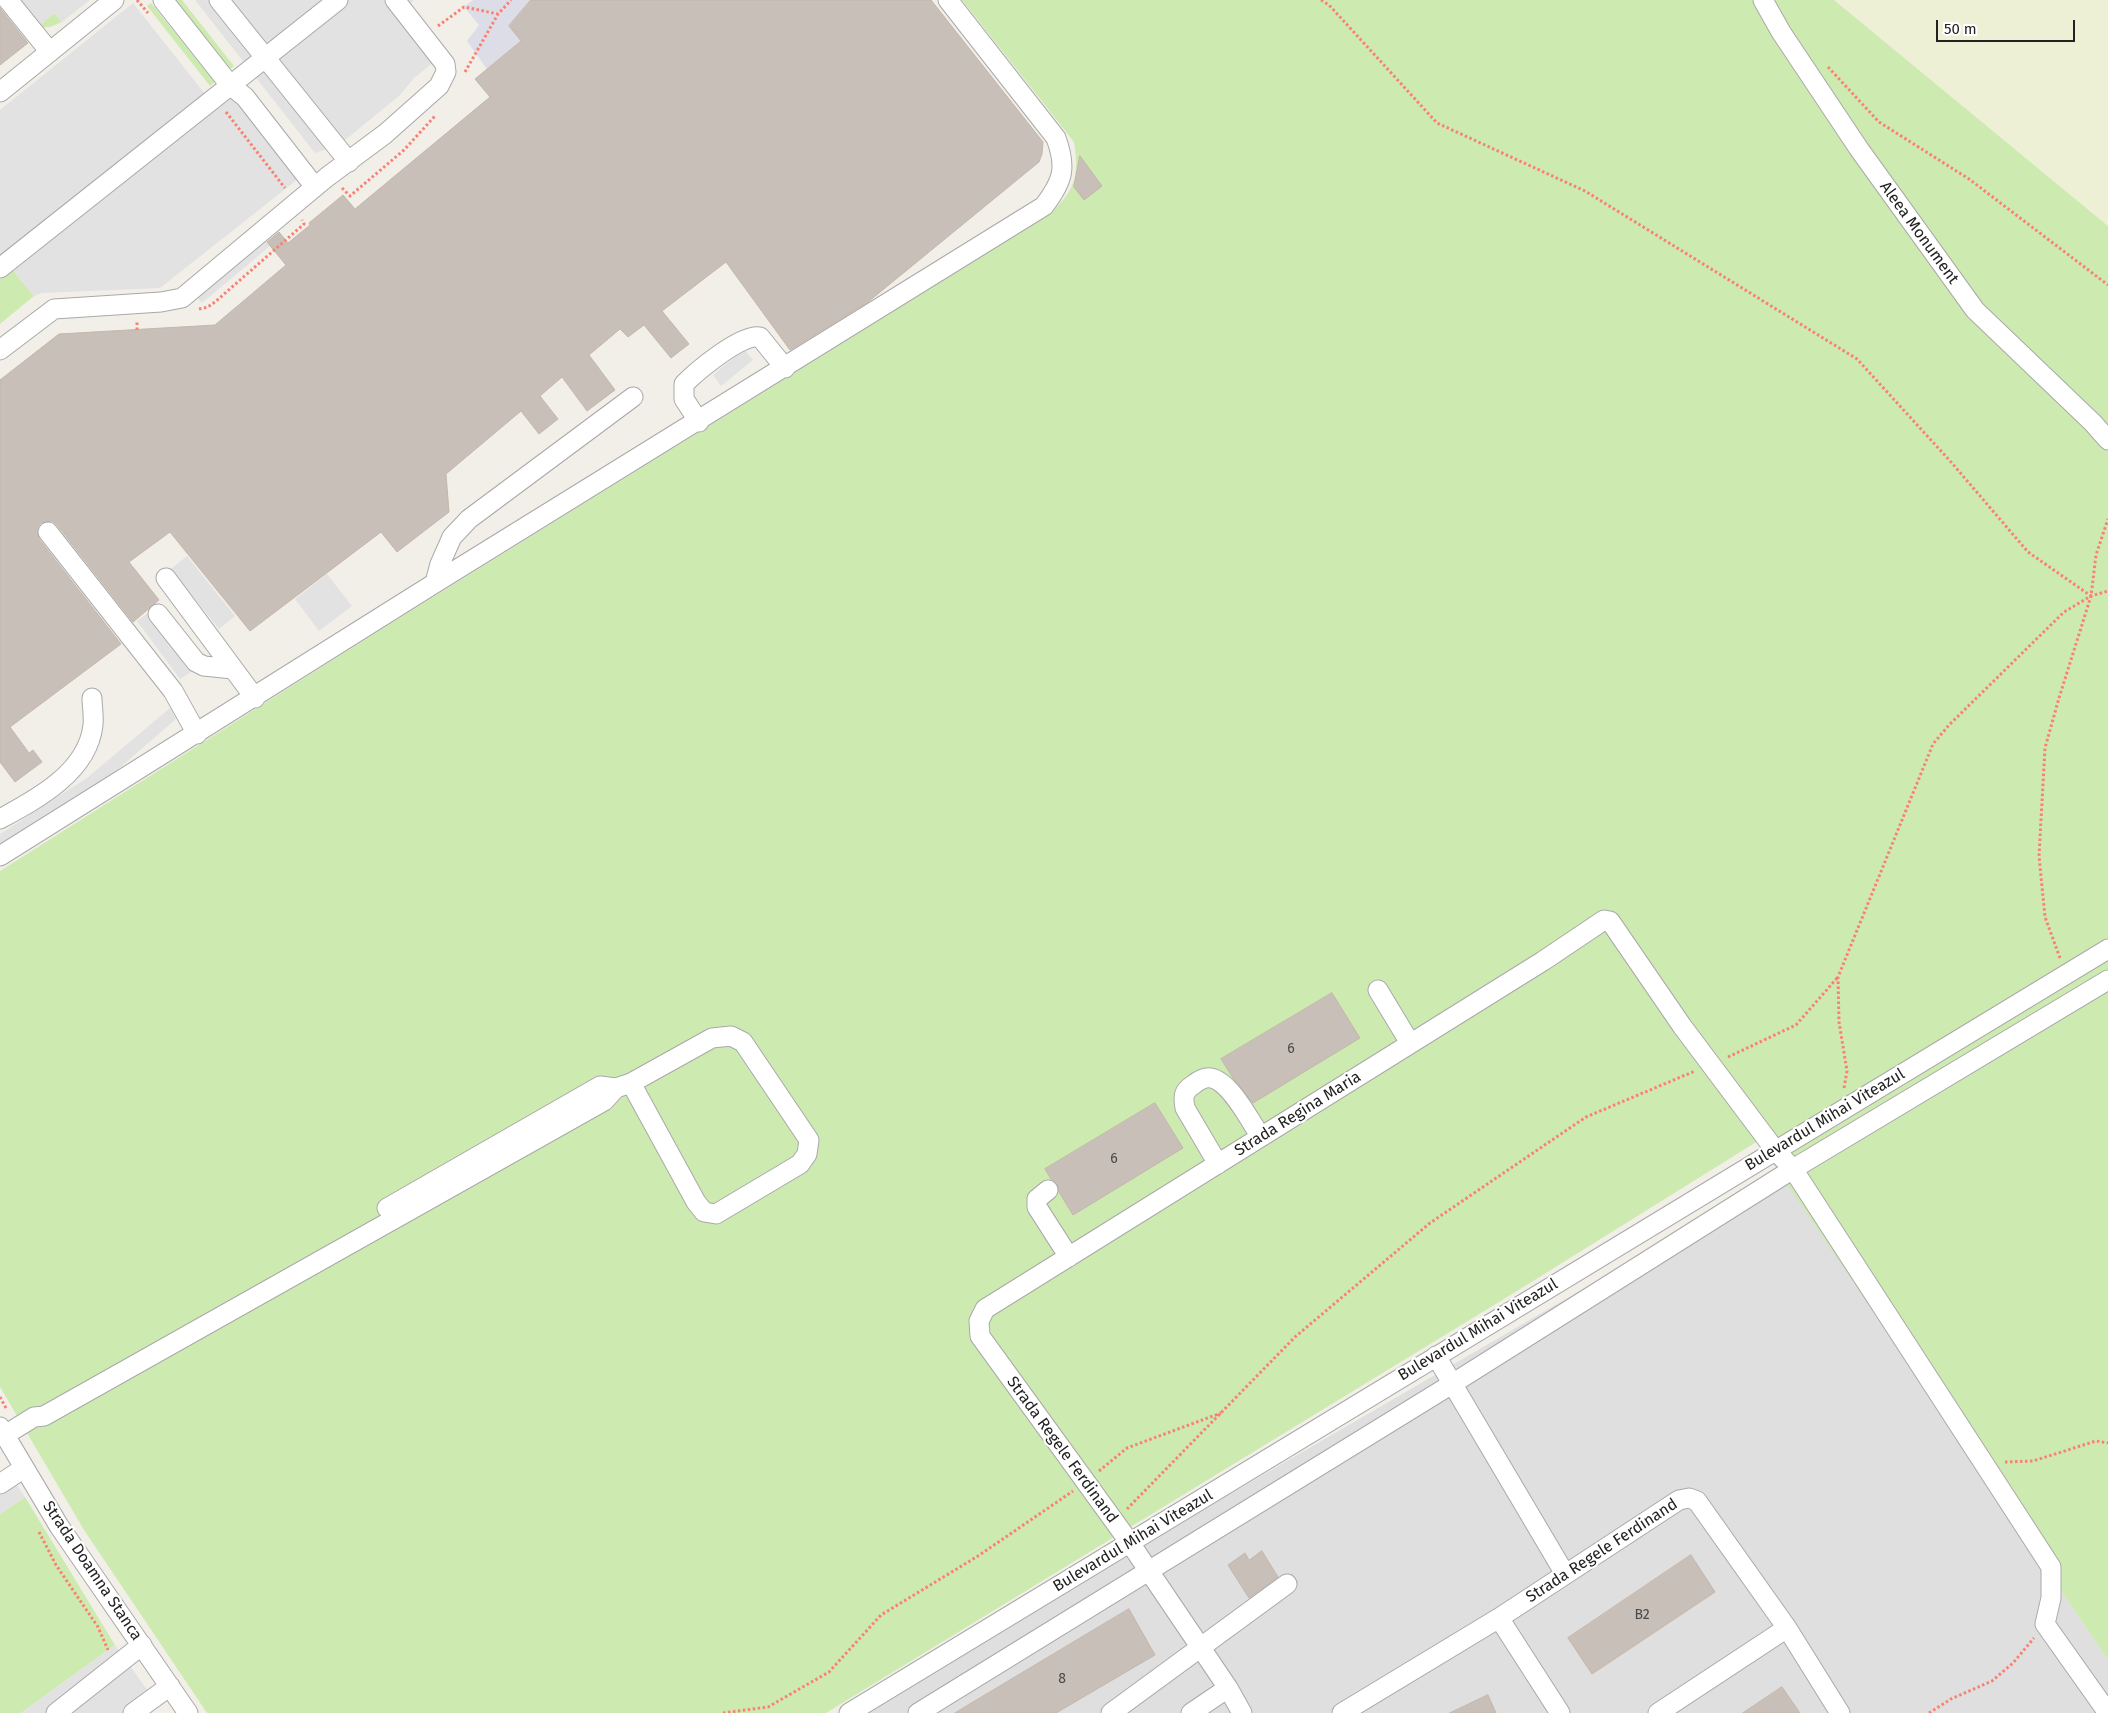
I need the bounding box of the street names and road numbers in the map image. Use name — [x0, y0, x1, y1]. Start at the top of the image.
street label: Aleea Monument — [1875, 178, 1963, 288]
street label: Bulevardul Mihai Viteazul — [1742, 1065, 1908, 1175]
street label: Strada Regina Maria — [1231, 1067, 1365, 1161]
street label: Bulevardul Mihai Viteazul — [1395, 1275, 1561, 1385]
street label: Strada Regele Ferdinand — [1002, 1373, 1122, 1527]
street label: Bulevardul Mihai Viteazul — [1050, 1486, 1216, 1596]
street label: Strada Regele Ferdinand — [1523, 1495, 1681, 1607]
street label: Strada Doamna Stanca — [38, 1498, 146, 1644]

